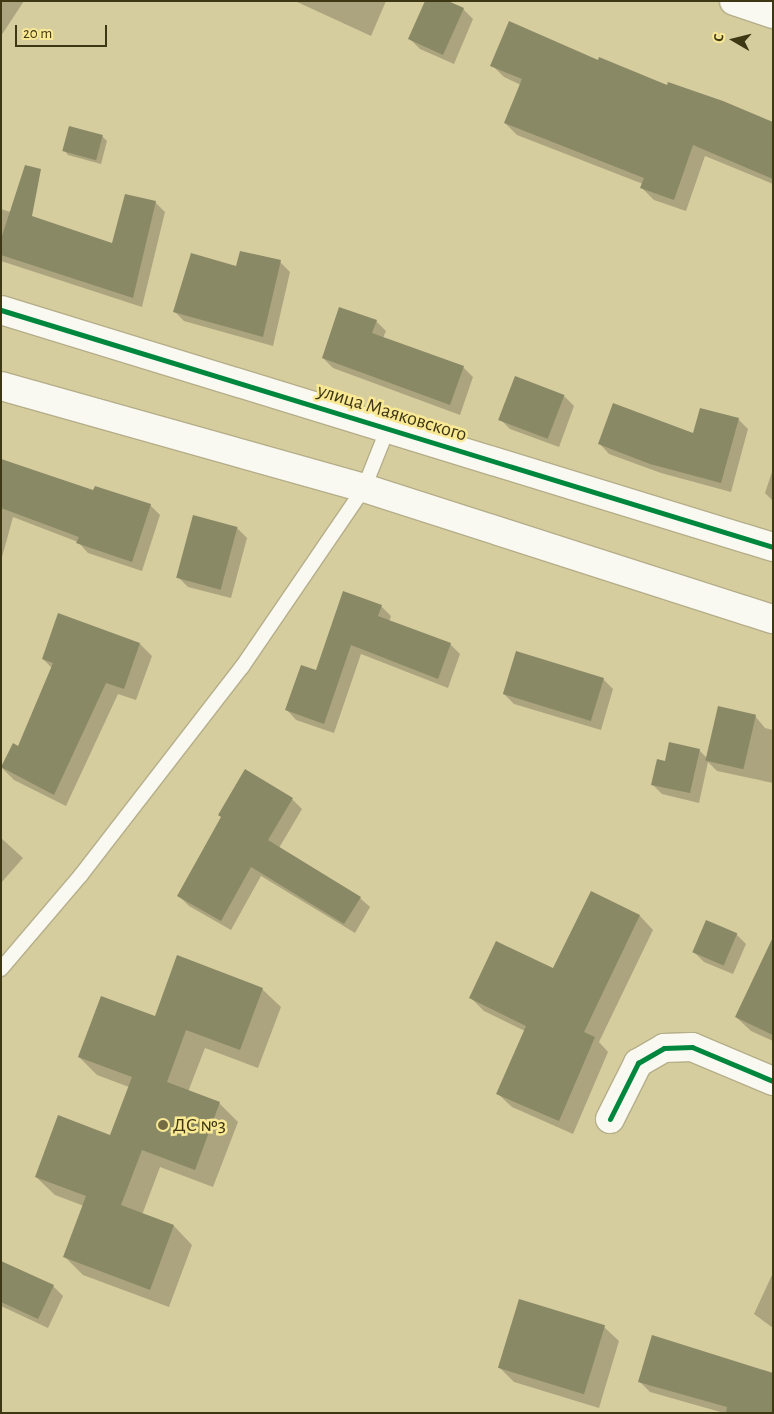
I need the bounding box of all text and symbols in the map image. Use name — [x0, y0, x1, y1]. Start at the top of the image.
scale bar — [18, 15, 110, 47]
north arrow — [709, 15, 759, 65]
text: 20 m — [23, 26, 52, 41]
text: С — [712, 33, 727, 43]
street label: улица Маяковского — [314, 379, 470, 447]
place label: ДС №3 — [173, 1113, 226, 1137]
marker: ДС №3 — [157, 1119, 169, 1131]

